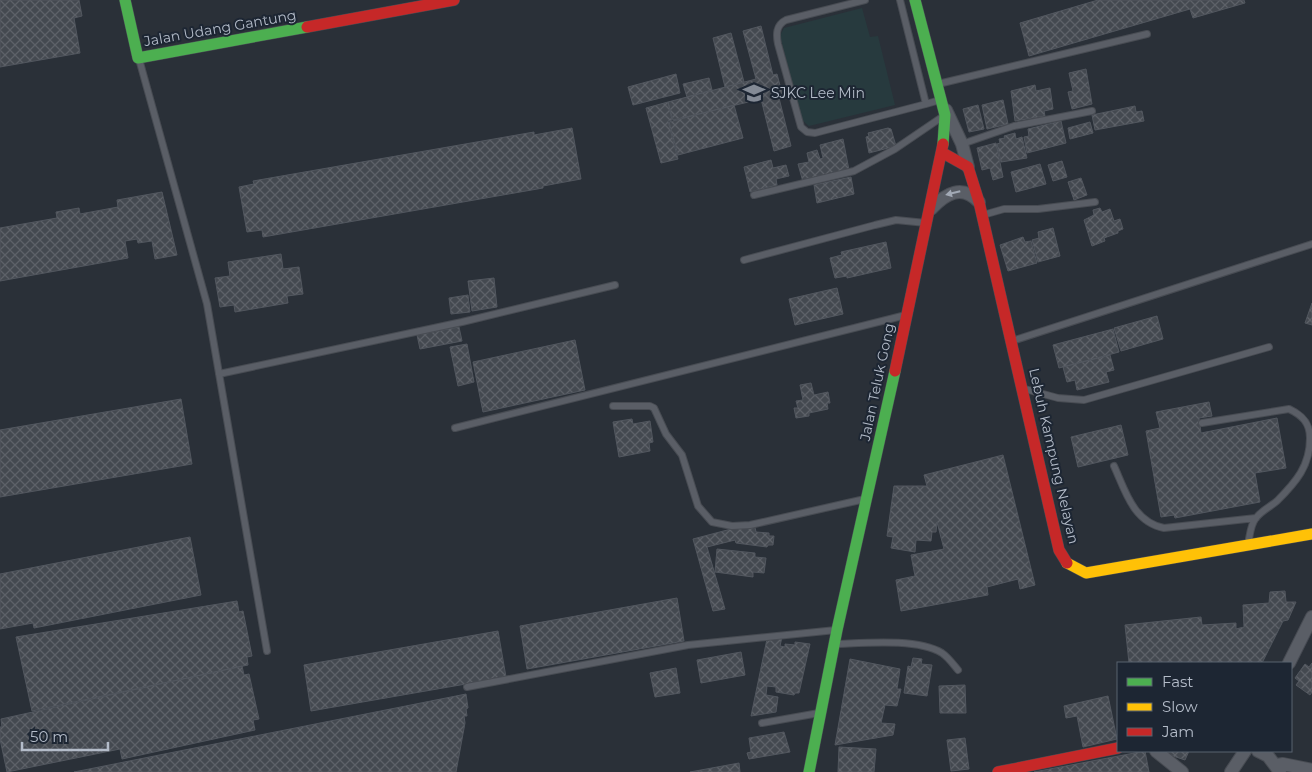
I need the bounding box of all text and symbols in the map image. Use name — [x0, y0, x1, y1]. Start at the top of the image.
street label: Jalan Udang Gantung — [141, 6, 298, 50]
school or university icon: SJKC Lee Min — [741, 80, 767, 106]
place label: SJKC Lee Min — [771, 84, 865, 102]
one-way arrow — [946, 189, 961, 197]
street label: Jalan Teluk Gong — [856, 321, 898, 444]
street label: Lebuh Kampung Nelayan — [1025, 366, 1083, 546]
legend — [1117, 662, 1292, 752]
text: Fast — [1162, 672, 1193, 691]
text: Slow — [1162, 697, 1198, 716]
scale bar — [22, 720, 109, 752]
text: Jam — [1161, 722, 1194, 741]
text: 50 m — [30, 727, 68, 746]

